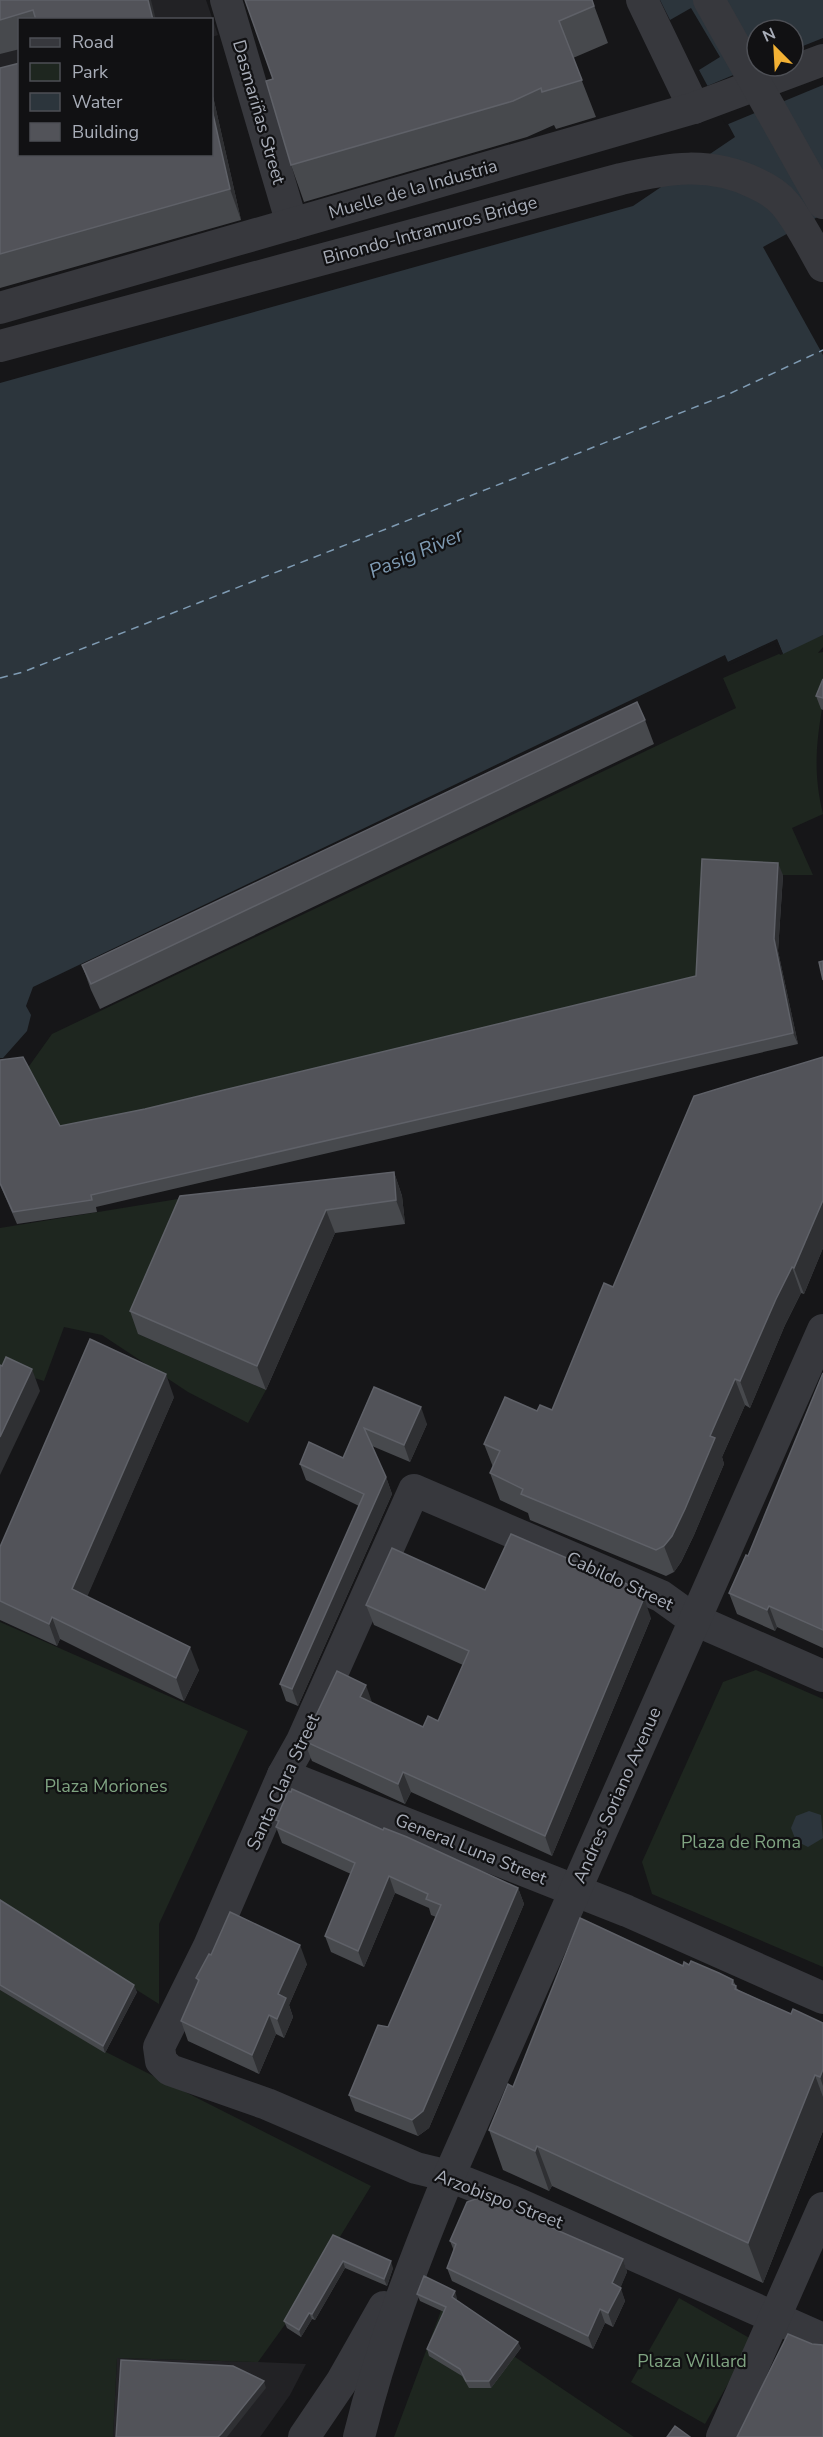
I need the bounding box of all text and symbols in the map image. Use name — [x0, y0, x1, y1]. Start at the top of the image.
legend — [18, 18, 213, 156]
north arrow — [745, 18, 805, 78]
text: N — [759, 23, 779, 48]
text: Road — [72, 30, 114, 54]
street label: Dasmariñas Street — [227, 37, 291, 188]
text: Park — [72, 60, 109, 84]
text: Water — [72, 90, 123, 114]
text: Building — [72, 120, 139, 144]
street label: Muelle de la Industria — [326, 153, 500, 225]
street label: Binondo-Intramuros Bridge — [320, 190, 540, 270]
water label: Pasig River — [365, 521, 468, 585]
street label: Cabildo Street — [563, 1546, 678, 1617]
street label: Andres Soriano Avenue — [567, 1703, 667, 1887]
street label: Santa Clara Street — [241, 1709, 325, 1854]
park label: Plaza Moriones — [44, 1774, 168, 1798]
street label: General Luna Street — [392, 1808, 551, 1891]
park label: Plaza de Roma — [681, 1830, 801, 1854]
street label: Arzobispo Street — [432, 2164, 567, 2235]
park label: Plaza Willard — [637, 2349, 747, 2373]

